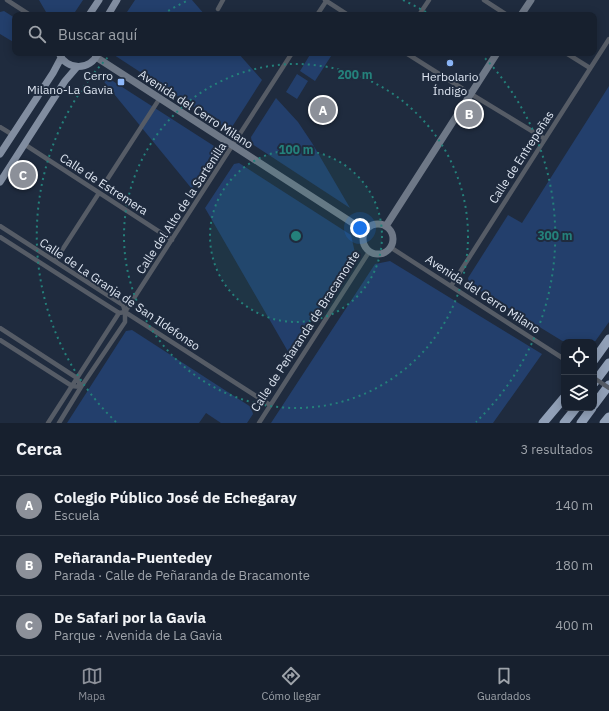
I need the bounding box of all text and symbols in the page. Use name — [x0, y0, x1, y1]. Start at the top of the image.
search box — [12, 12, 597, 56]
icon: search — [26, 23, 48, 45]
text: Buscar aquí — [58, 25, 137, 44]
marker: Herbolario Índigo — [445, 58, 455, 68]
street label: Avenida del Cerro Milano — [136, 66, 256, 152]
text: 200 m — [337, 67, 373, 82]
place label: Cerro Milano-La Gavia — [27, 68, 114, 97]
place label: Herbolario Índigo — [422, 69, 479, 98]
marker: Cerro Milano-La Gavia — [116, 77, 126, 87]
pin: A — [310, 95, 336, 125]
pin: B — [456, 99, 482, 129]
street label: Calle de Entrepeñas — [485, 108, 557, 206]
street label: Calle del Alto de la Sartenilla — [133, 139, 230, 277]
text: 100 m — [278, 142, 314, 157]
street label: Calle de Estremera — [57, 150, 151, 218]
pin: C — [10, 160, 36, 190]
your location — [350, 218, 370, 238]
text: 300 m — [537, 228, 573, 243]
centre of rings — [289, 229, 303, 243]
street label: Calle de La Granja de San Ildefonso — [37, 235, 203, 354]
street label: Calle de Peñaranda de Bracamonte — [247, 247, 363, 414]
street label: Avenida del Cerro Milano — [423, 251, 543, 337]
map controls — [561, 339, 597, 411]
button: locate — [561, 339, 597, 375]
button: layers — [561, 375, 597, 411]
text: Cerca — [16, 438, 62, 460]
text: 3 resultados — [520, 441, 593, 458]
text: Colegio Público José de Echegaray — [54, 488, 297, 507]
text: A — [25, 497, 33, 514]
text: 140 m — [555, 497, 593, 514]
text: Escuela — [54, 507, 99, 524]
text: Peñaranda-Puentedey — [54, 548, 212, 567]
text: B — [25, 557, 33, 574]
text: 180 m — [555, 557, 593, 574]
text: Parada · Calle de Peñaranda de Bracamonte — [54, 567, 310, 584]
text: De Safari por la Gavia — [54, 608, 206, 627]
text: C — [25, 617, 33, 634]
text: 400 m — [555, 617, 593, 634]
text: Parque · Avenida de La Gavia — [54, 627, 222, 644]
tab: Mapa — [78, 665, 105, 703]
tab: Cómo llegar — [262, 665, 321, 703]
tab: Guardados — [477, 665, 531, 703]

